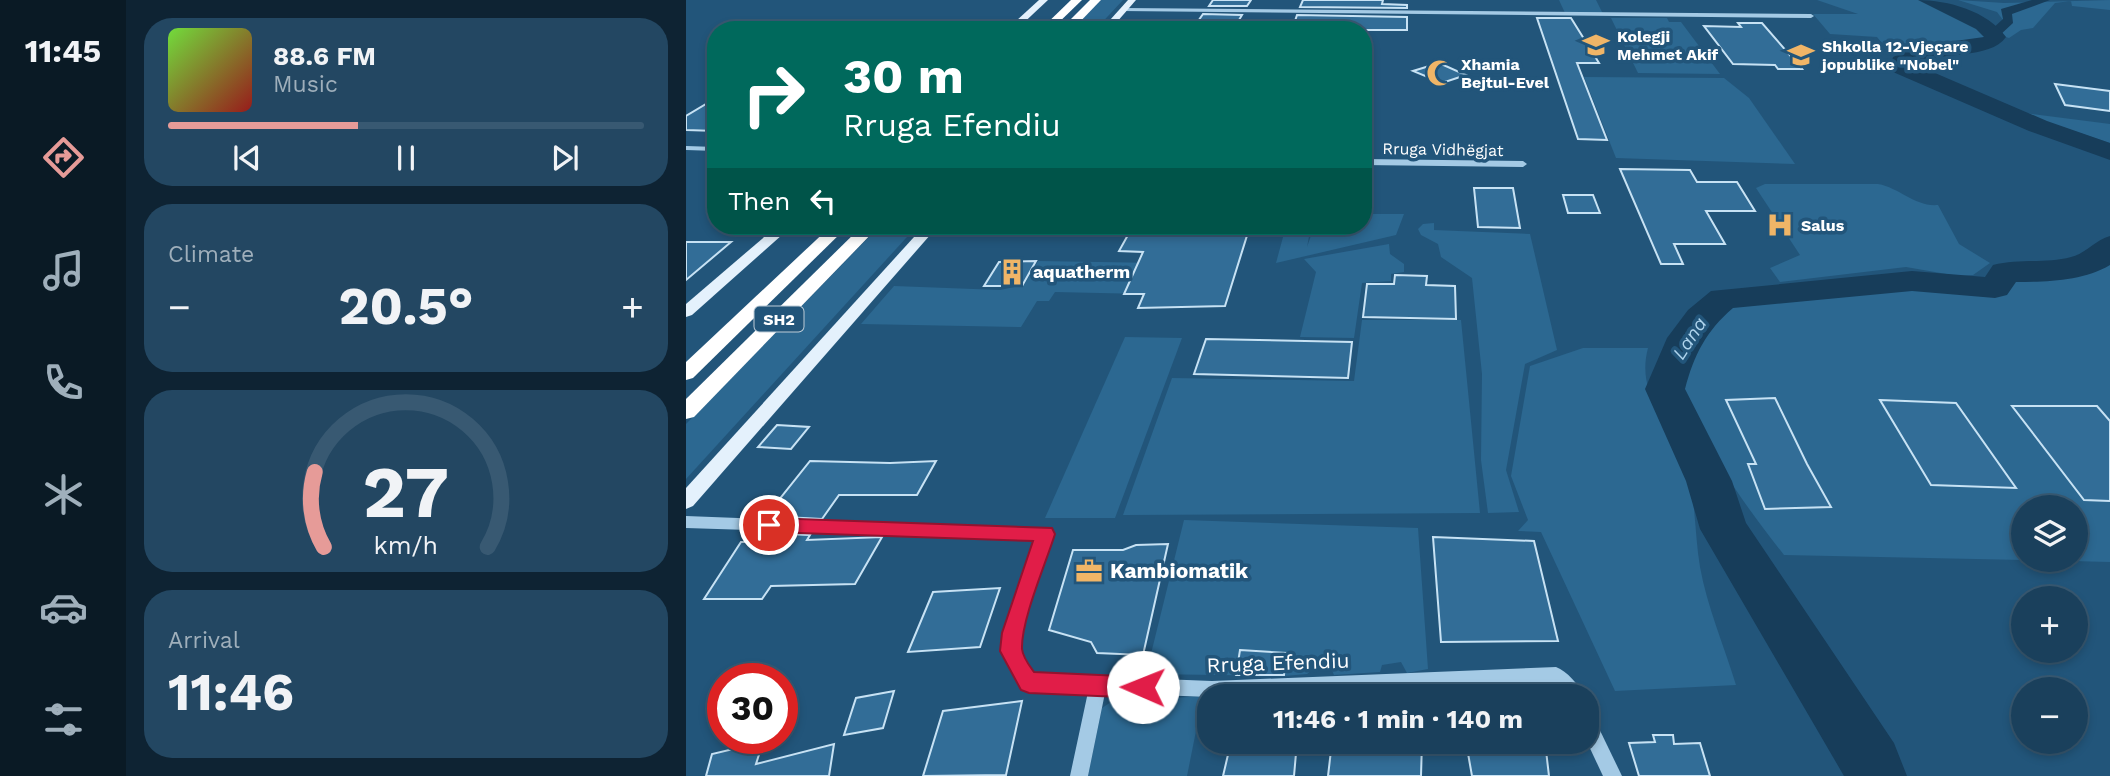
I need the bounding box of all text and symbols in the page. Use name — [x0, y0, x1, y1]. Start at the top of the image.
place label: Kolegji Mehmet Akif — [1617, 27, 1719, 64]
school or university icon: Kolegji Mehmet Akif — [1581, 30, 1611, 60]
text: 11:45 — [25, 32, 101, 70]
place label: Shkolla 12-Vjeçare jopublike "Nobel" — [1820, 37, 1969, 74]
school or university icon: Shkolla 12-Vjeçare jopublike "Nobel" — [1786, 40, 1816, 70]
text: 88.6 FM — [273, 41, 376, 71]
text: 30 m — [843, 47, 964, 105]
icon: right — [728, 49, 819, 140]
place label: Xhamia Bejtul-Evel — [1461, 55, 1550, 92]
mosque icon: Xhamia Bejtul-Evel — [1425, 58, 1455, 88]
text: Music — [273, 71, 338, 98]
text: Rruga Efendiu — [843, 106, 1061, 144]
icon: directions — [39, 133, 88, 182]
icon: previous — [228, 139, 266, 177]
icon: pause — [387, 139, 425, 177]
icon: next — [546, 139, 584, 177]
street label: Rruga Vidhëgjat — [1382, 139, 1504, 160]
icon: left — [804, 182, 842, 220]
text: Then — [728, 186, 790, 216]
hospital icon: Salus — [1765, 210, 1795, 240]
place label: Salus — [1801, 216, 1845, 235]
text: Climate — [168, 241, 254, 268]
icon: music — [39, 246, 88, 295]
building icon: aquatherm — [997, 257, 1027, 287]
place label: aquatherm — [1033, 261, 1130, 282]
text: 20.5° — [338, 276, 474, 337]
text: − — [168, 285, 191, 329]
text: + — [621, 285, 644, 329]
road number: SH2 — [754, 306, 804, 332]
water label: Lana — [1667, 313, 1712, 364]
icon: phone — [39, 358, 88, 407]
text: 27 — [363, 449, 449, 535]
icon: climate — [39, 470, 88, 519]
pin — [739, 495, 799, 555]
map controls — [2011, 495, 2088, 754]
button: layers — [2011, 495, 2088, 572]
icon: arrive — [750, 506, 788, 544]
text: km/h — [374, 531, 438, 560]
office icon: Kambiomatik — [1074, 556, 1104, 586]
place label: Kambiomatik — [1110, 558, 1249, 583]
icon: car — [39, 583, 88, 632]
button: + — [2011, 586, 2088, 663]
text: Arrival — [168, 627, 240, 654]
street label: Rruga Efendiu — [1206, 648, 1350, 677]
position arrow — [1106, 650, 1180, 724]
text: 11:46 — [168, 662, 294, 723]
speed limit sign: 30 — [707, 663, 798, 754]
button: − — [2011, 677, 2088, 754]
icon: filters — [39, 695, 88, 744]
text: 11:46 · 1 min · 140 m — [1273, 704, 1523, 734]

